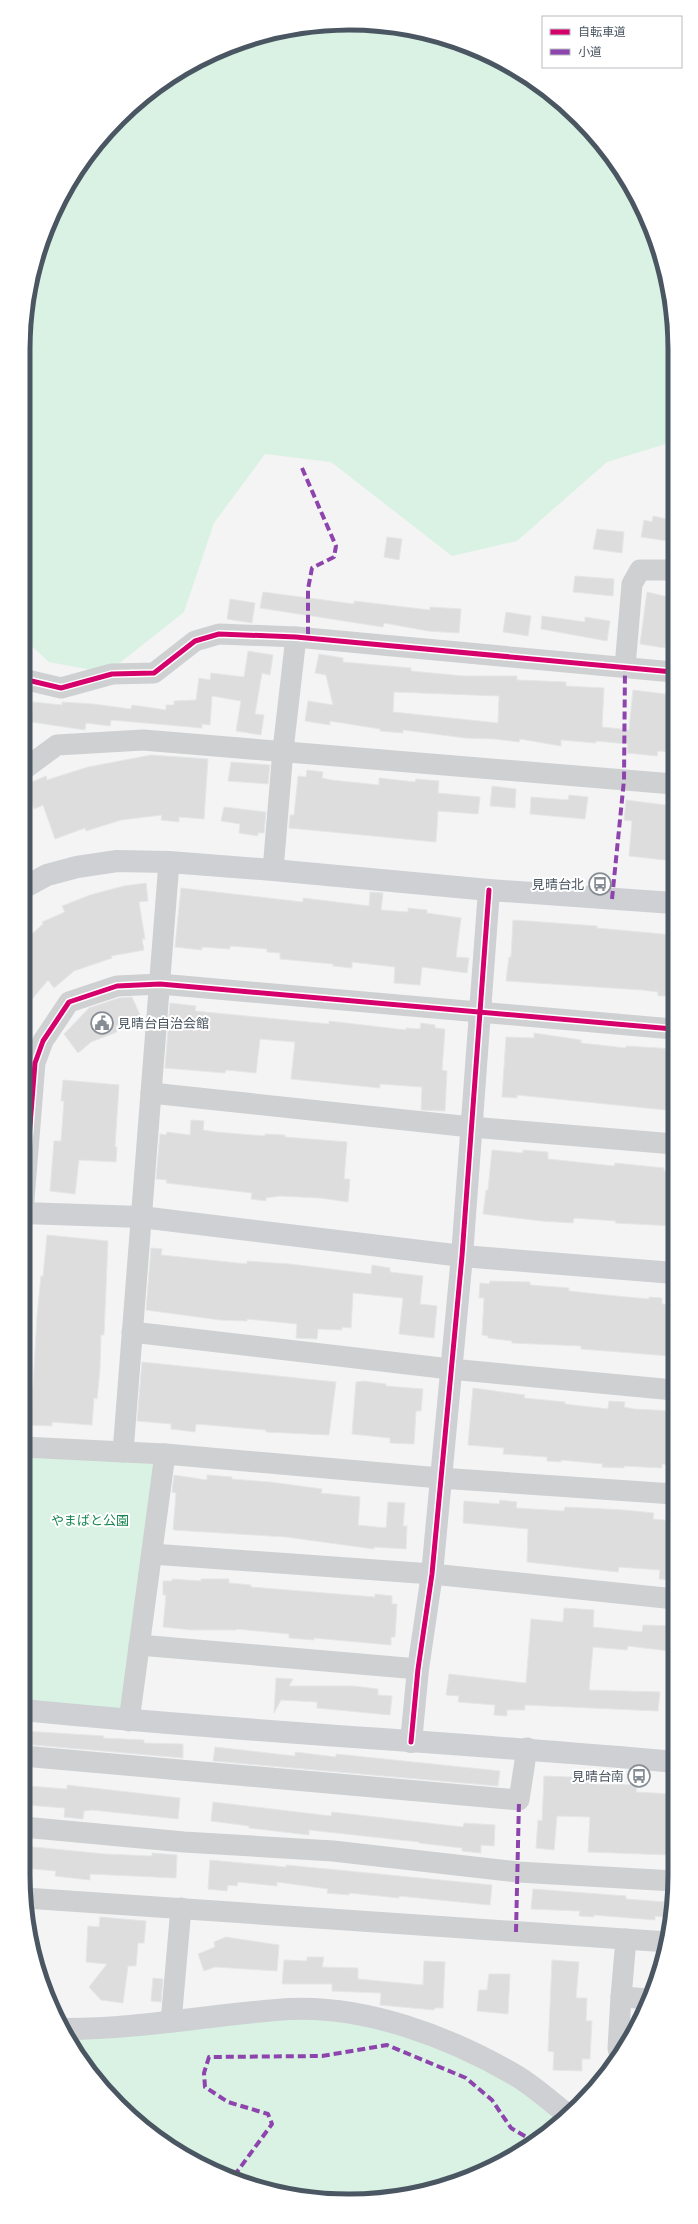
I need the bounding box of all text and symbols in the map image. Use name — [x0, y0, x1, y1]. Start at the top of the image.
legend — [542, 16, 682, 68]
text: 自転車道 — [578, 24, 626, 41]
text: 小道 — [578, 44, 602, 61]
bus stop icon: 見晴台北 — [587, 871, 613, 897]
place label: 見晴台北 — [532, 876, 584, 894]
public building icon: 見晴台自治会館 — [89, 1010, 115, 1036]
place label: 見晴台自治会館 — [118, 1015, 209, 1033]
park label: やまばと公園 — [51, 1512, 129, 1530]
bus stop icon: 見晴台南 — [626, 1763, 652, 1789]
place label: 見晴台南 — [572, 1768, 624, 1786]

